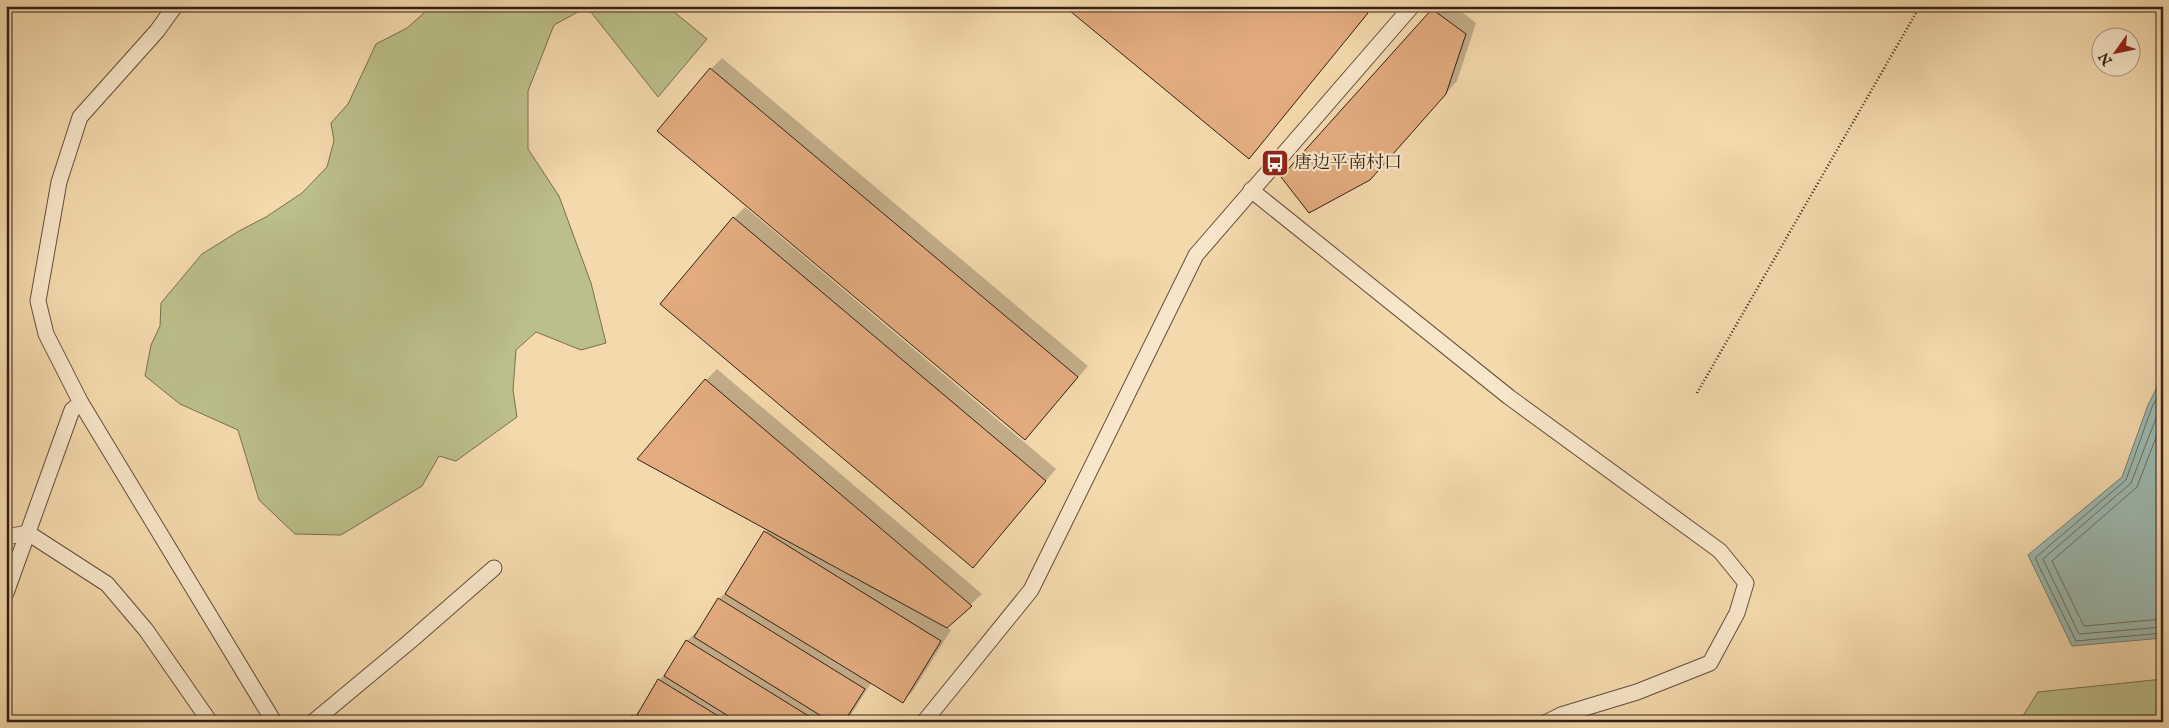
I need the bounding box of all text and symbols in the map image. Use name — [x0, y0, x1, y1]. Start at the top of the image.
north arrow — [2092, 28, 2142, 78]
text: N — [2095, 49, 2117, 69]
bus stop icon: 唐边平南村口 — [1260, 148, 1290, 178]
place label: 唐边平南村口 — [1294, 152, 1402, 175]

